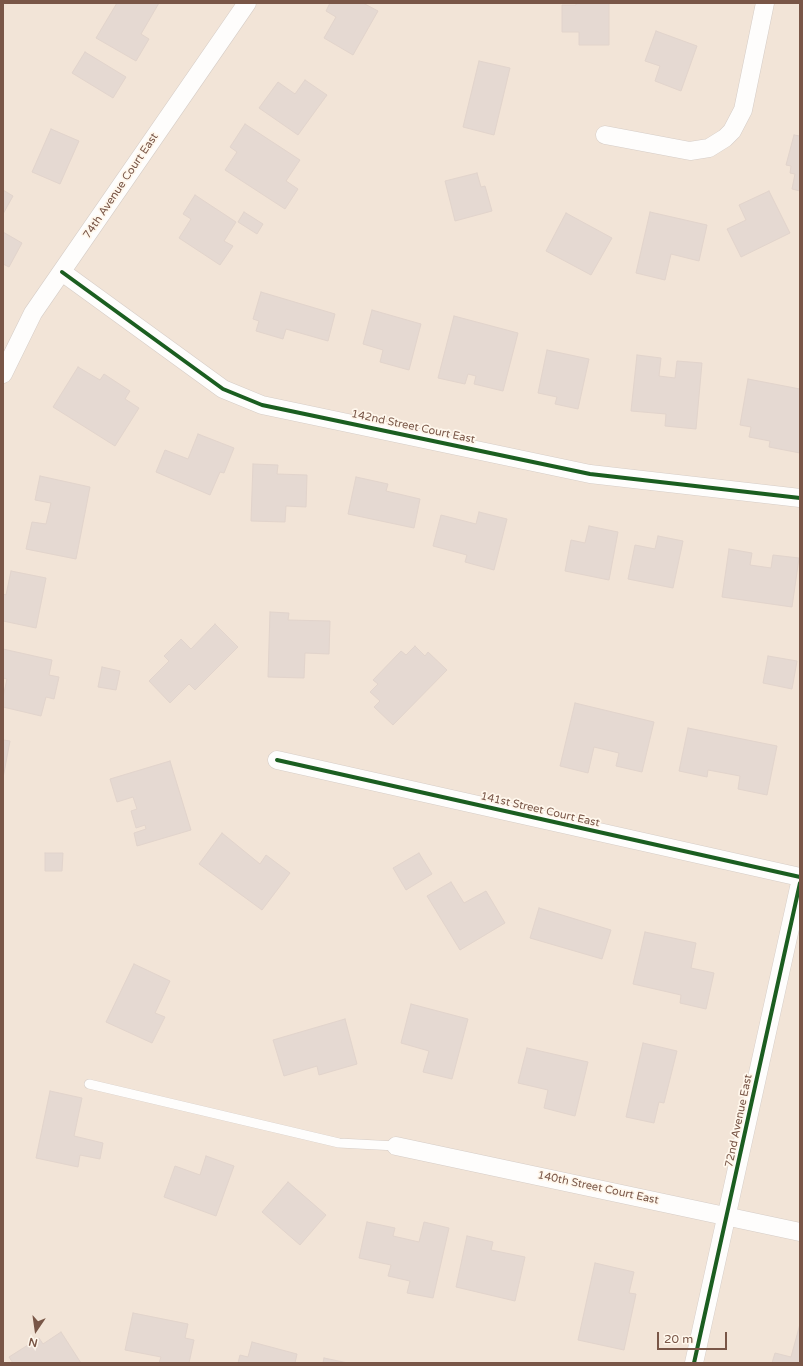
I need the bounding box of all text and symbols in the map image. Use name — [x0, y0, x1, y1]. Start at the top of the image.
street label: 74th Avenue Court East — [81, 131, 161, 241]
street label: 142nd Street Court East — [350, 407, 476, 447]
street label: 141st Street Court East — [479, 790, 601, 830]
street label: 72nd Avenue East — [723, 1073, 755, 1169]
street label: 140th Street Court East — [536, 1169, 660, 1207]
north arrow — [16, 1310, 56, 1350]
scale bar — [659, 1324, 729, 1350]
text: 20 m — [664, 1332, 693, 1346]
text: N — [27, 1335, 39, 1350]

